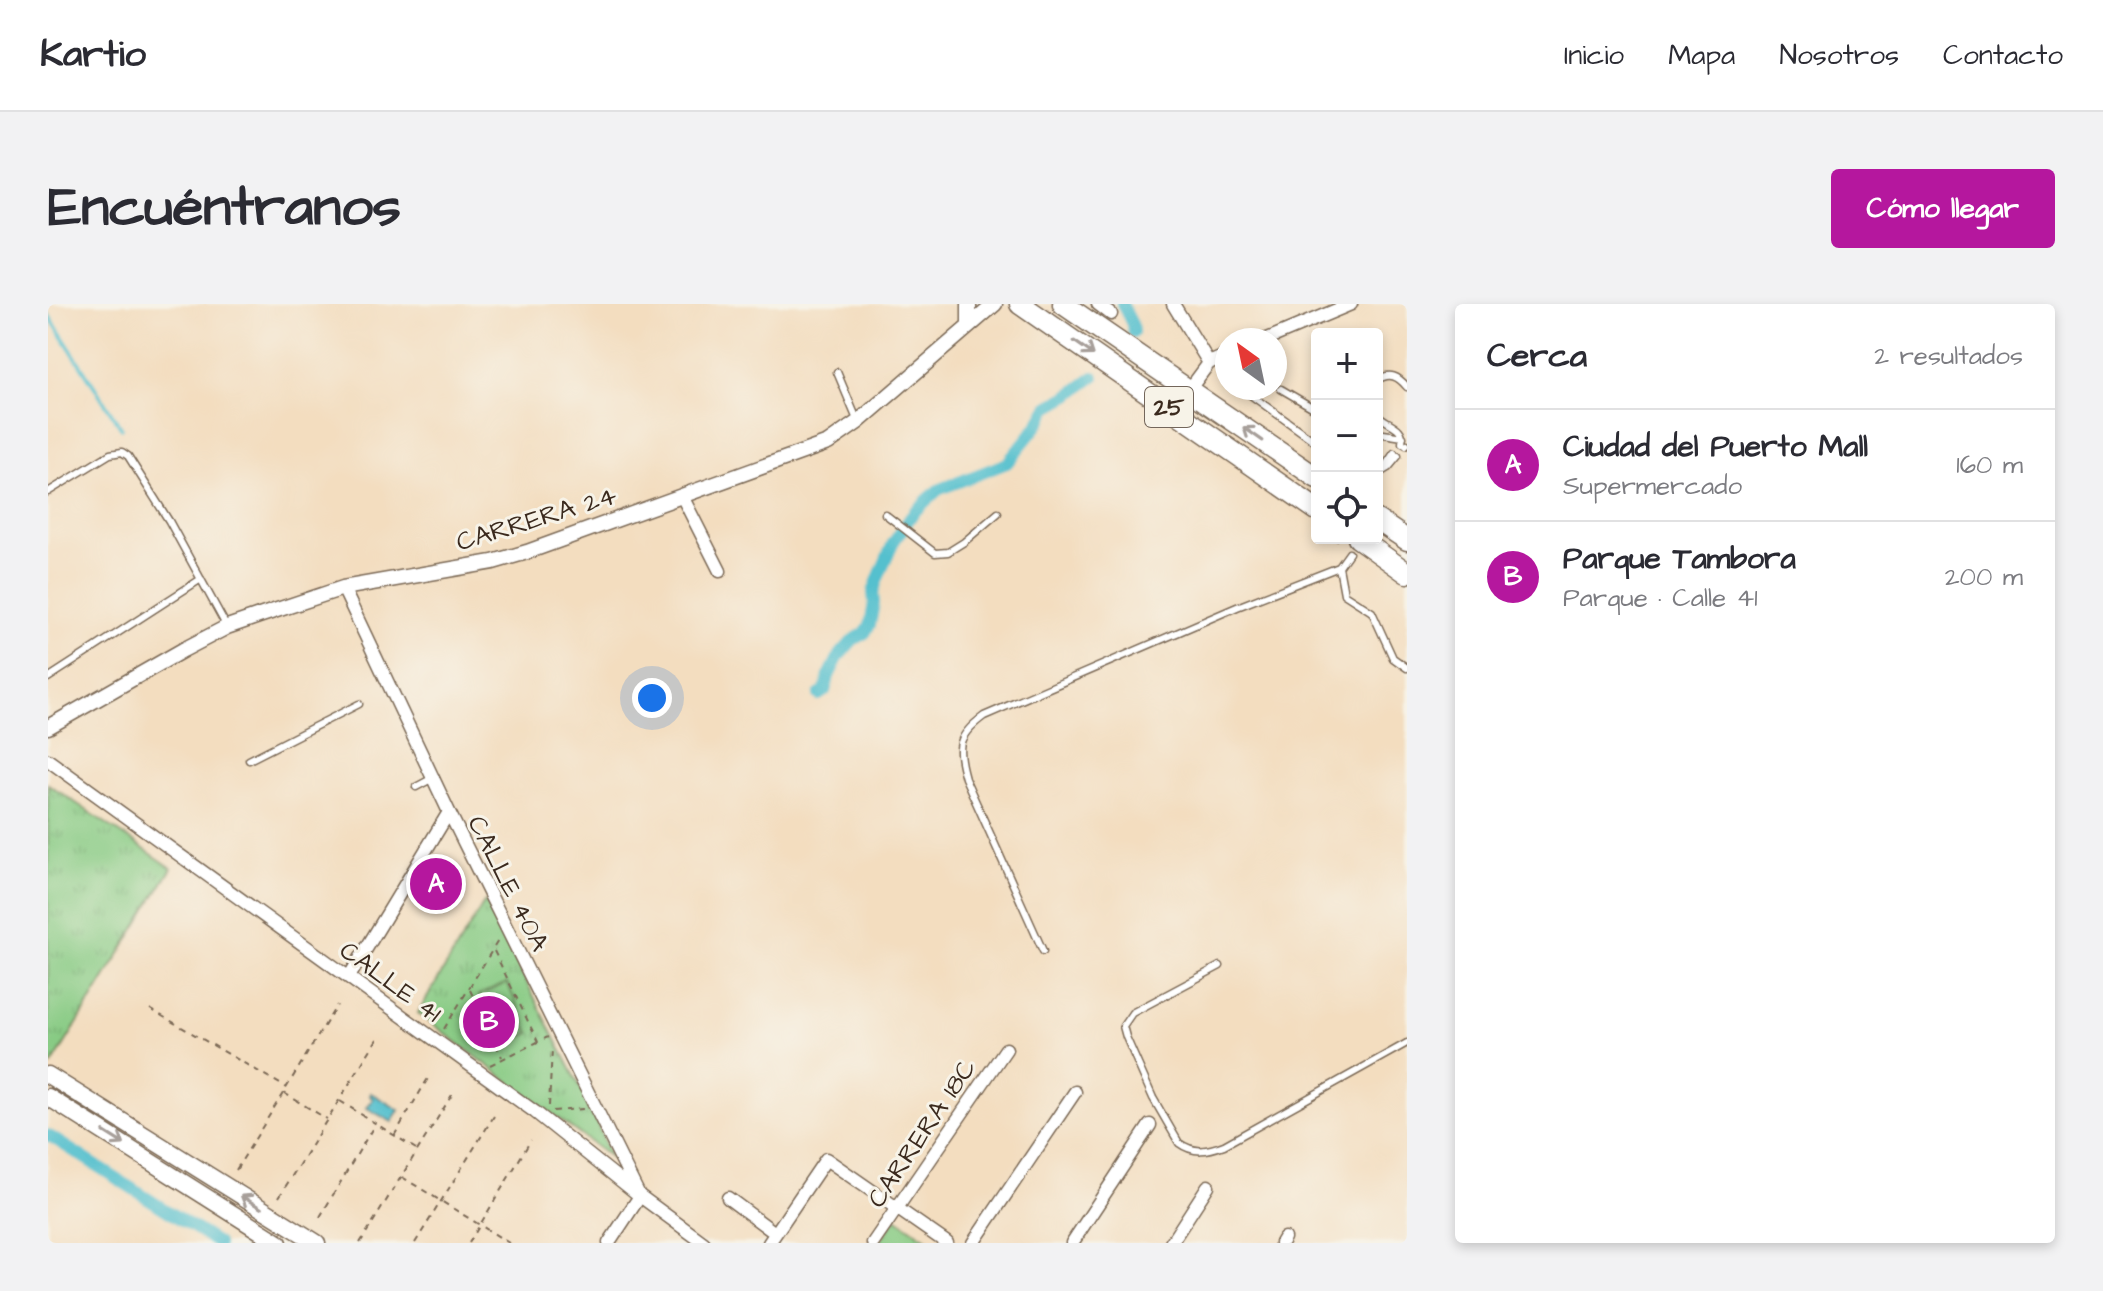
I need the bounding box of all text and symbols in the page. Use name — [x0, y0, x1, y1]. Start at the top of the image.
text: Kartio — [40, 29, 146, 81]
text: Inicio — [1564, 36, 1624, 75]
text: Mapa — [1668, 36, 1735, 75]
text: Nosotros — [1779, 36, 1899, 75]
text: Contacto — [1943, 36, 2063, 75]
text: Encuéntranos — [48, 169, 401, 247]
button: Cómo llegar — [1831, 169, 2055, 248]
north arrow — [1215, 328, 1287, 400]
map controls — [1311, 328, 1383, 544]
button: + — [1311, 328, 1383, 400]
text: Cerca — [1487, 332, 1587, 380]
text: 2 resultados — [1874, 338, 2023, 374]
one-way arrow — [1072, 340, 1094, 356]
road number: 25 — [1145, 387, 1193, 427]
button: − — [1311, 400, 1383, 472]
one-way arrow — [1242, 426, 1264, 442]
text: Ciudad del Puerto Mall — [1563, 426, 1868, 468]
text: A — [1505, 447, 1521, 483]
text: 160 m — [1956, 447, 2023, 483]
text: Supermercado — [1563, 468, 1742, 504]
button: locate — [1311, 472, 1383, 544]
street label: CARRERA 24 — [452, 477, 621, 560]
text: Parque Tambora — [1563, 538, 1796, 580]
text: B — [1504, 559, 1522, 595]
text: 200 m — [1945, 559, 2023, 595]
text: Parque · Calle 41 — [1563, 580, 1758, 616]
your location — [632, 678, 672, 718]
street label: CALLE 40A — [459, 810, 558, 958]
pin: A — [410, 854, 462, 914]
street label: CALLE 41 — [332, 933, 449, 1031]
pin: B — [463, 992, 515, 1052]
street label: CARRERA 18C — [859, 1052, 985, 1215]
one-way arrow — [102, 1131, 125, 1147]
one-way arrow — [240, 1193, 263, 1209]

